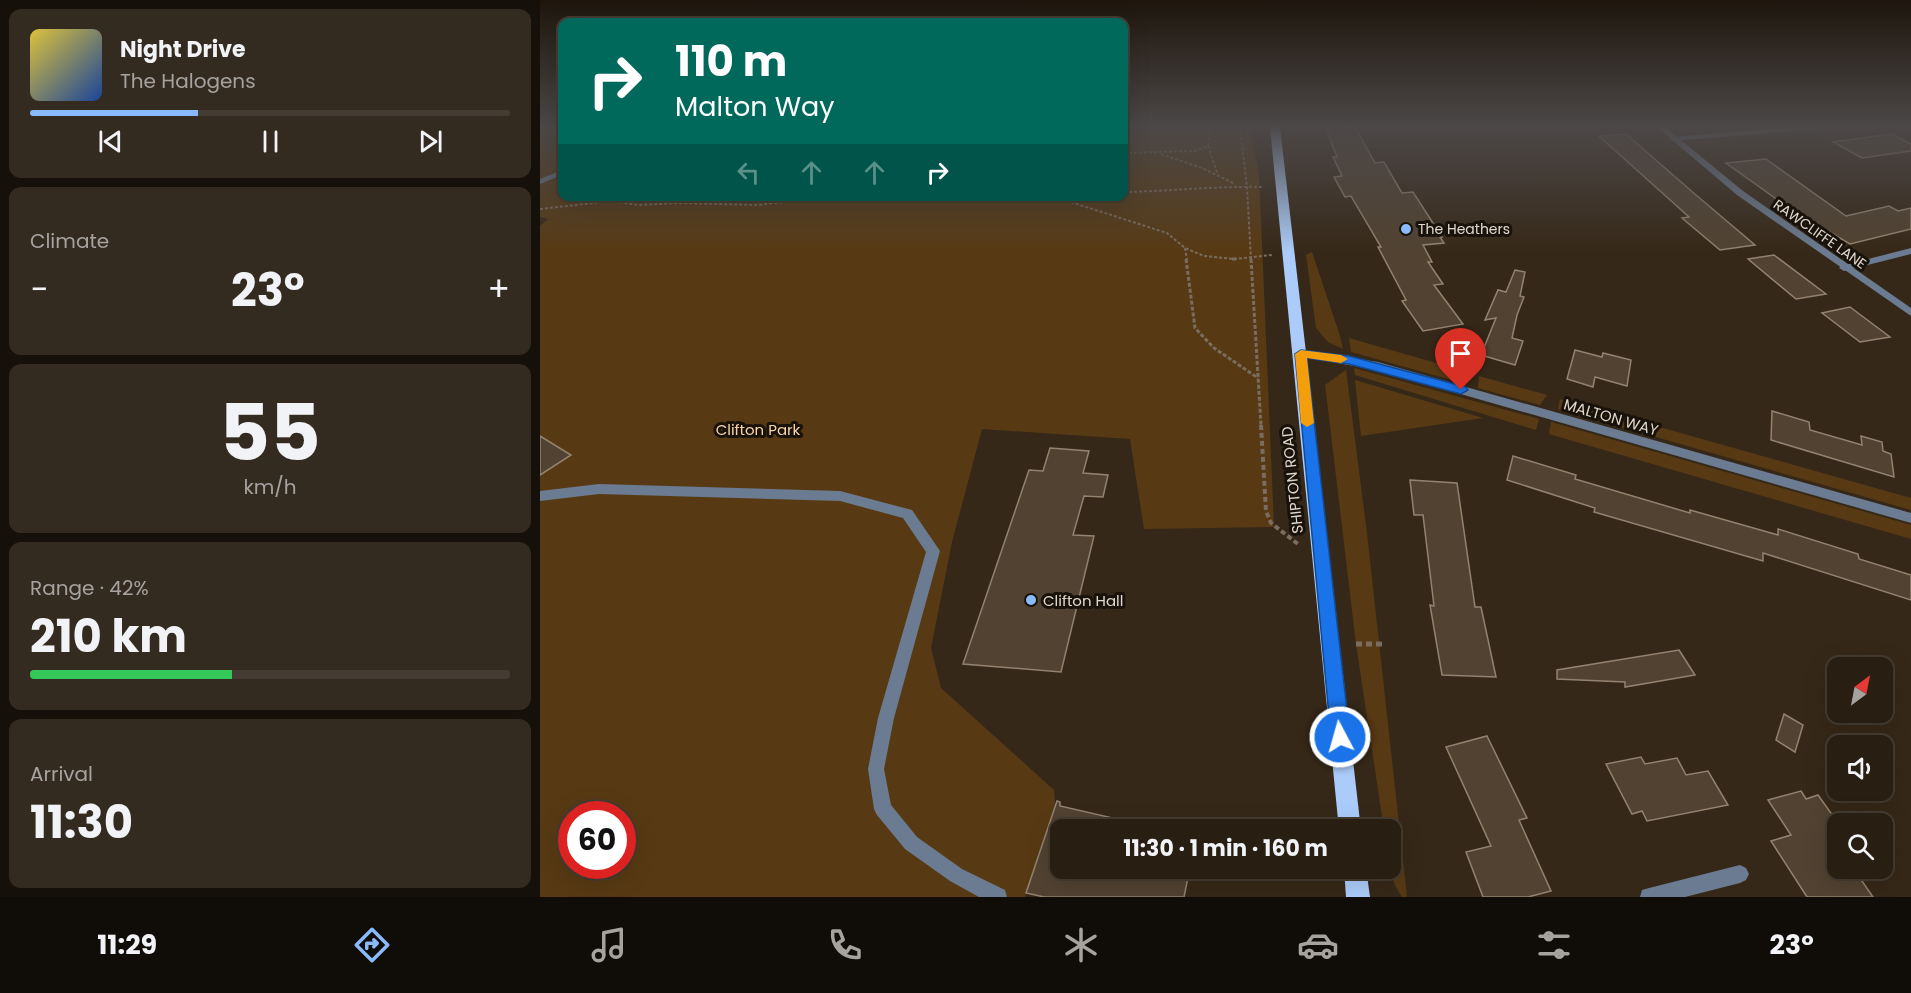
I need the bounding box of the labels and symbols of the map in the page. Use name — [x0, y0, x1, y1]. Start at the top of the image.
street label: RAWCLIFFE LANE — [1769, 194, 1871, 274]
place label: The Heathers — [1418, 219, 1510, 239]
marker: The Heathers — [1399, 222, 1413, 236]
pin — [1435, 328, 1486, 390]
street label: MALTON WAY — [1561, 393, 1661, 441]
park label: Clifton Park — [716, 419, 801, 440]
street label: SHIPTON ROAD — [1276, 425, 1308, 535]
place label: Clifton Hall — [1043, 590, 1123, 611]
marker: Clifton Hall — [1024, 593, 1038, 607]
north arrow — [1827, 657, 1893, 723]
position arrow — [1308, 705, 1372, 769]
speed limit sign: 60 — [558, 801, 636, 879]

